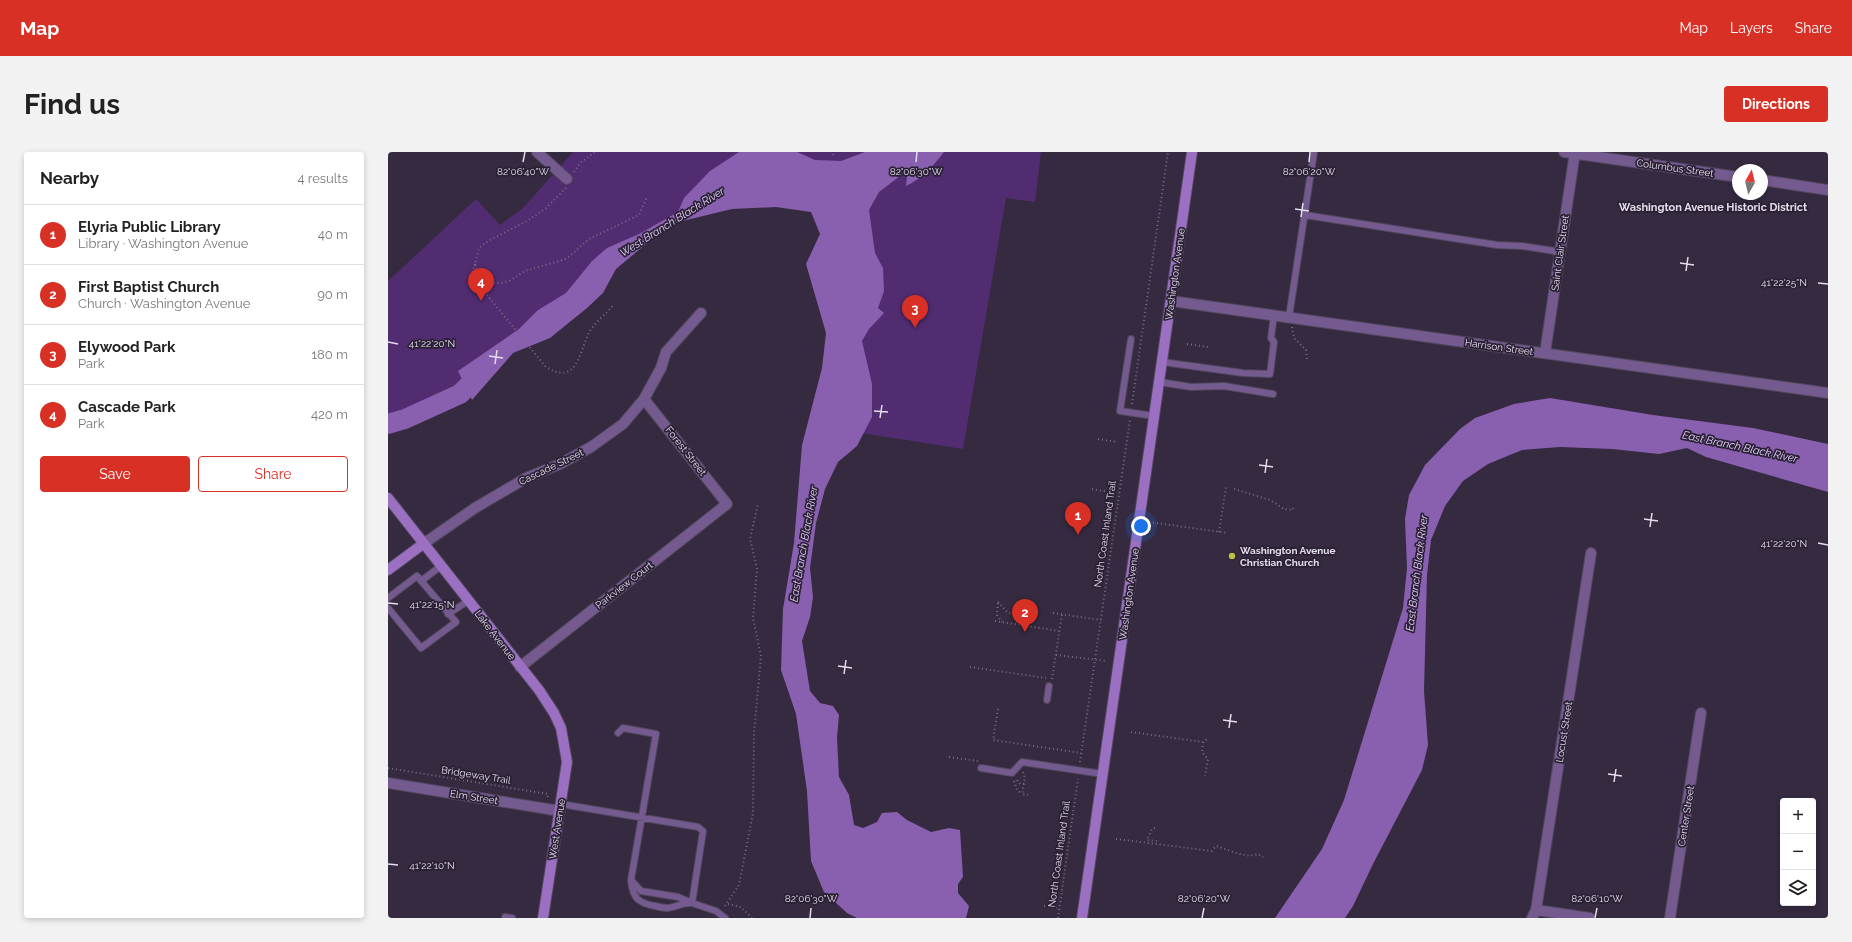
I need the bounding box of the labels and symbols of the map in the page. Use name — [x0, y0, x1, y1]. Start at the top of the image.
street label: Columbus Street — [1636, 157, 1715, 179]
north arrow — [1732, 164, 1768, 200]
text: 82°06'40"W — [497, 166, 549, 177]
text: 82°06'30"W — [890, 166, 943, 177]
text: 82°06'20"W — [1283, 166, 1336, 177]
water label: West Branch Black River — [617, 184, 728, 260]
district label: Washington Avenue Historic District — [1619, 201, 1808, 214]
street label: Saint Clair Street — [1549, 214, 1571, 291]
street label: Washington Avenue — [1163, 227, 1187, 321]
pin: 4 — [468, 268, 494, 301]
text: 41°22'25"N — [1761, 277, 1807, 288]
pin: 3 — [902, 295, 928, 328]
street label: Harrison Street — [1464, 337, 1535, 357]
text: 41°22'20"N — [409, 338, 455, 349]
street label: Forest Street — [663, 424, 709, 478]
water label: East Branch Black River — [1681, 428, 1800, 466]
street label: Cascade Street — [517, 446, 586, 487]
street label: North Coast Inland Trail — [1092, 480, 1118, 588]
water label: East Branch Black River — [787, 484, 821, 603]
pin: 1 — [1065, 502, 1091, 535]
water label: East Branch Black River — [1403, 513, 1431, 632]
your location — [1131, 516, 1151, 536]
text: 41°22'20"N — [1761, 538, 1807, 549]
place label: Washington Avenue Christian Church — [1240, 545, 1335, 568]
street label: Washington Avenue — [1117, 547, 1141, 641]
marker: Washington Avenue Christian Church — [1227, 551, 1237, 561]
street label: Parkview Court — [593, 559, 655, 611]
text: 41°22'15"N — [410, 599, 454, 610]
pin: 2 — [1012, 599, 1038, 632]
street label: Lake Avenue — [472, 608, 518, 662]
street label: Locust Street — [1554, 700, 1574, 763]
street label: Bridgeway Trail — [440, 764, 512, 786]
street label: Center Street — [1676, 784, 1696, 847]
street label: Elm Street — [449, 788, 499, 806]
street label: West Avenue — [547, 798, 567, 860]
street label: North Coast Inland Trail — [1046, 800, 1072, 908]
text: 41°22'10"N — [409, 860, 455, 871]
text: 82°06'30"W — [785, 893, 838, 904]
text: 82°06'20"W — [1178, 893, 1231, 904]
text: 82°06'10"W — [1571, 893, 1623, 904]

